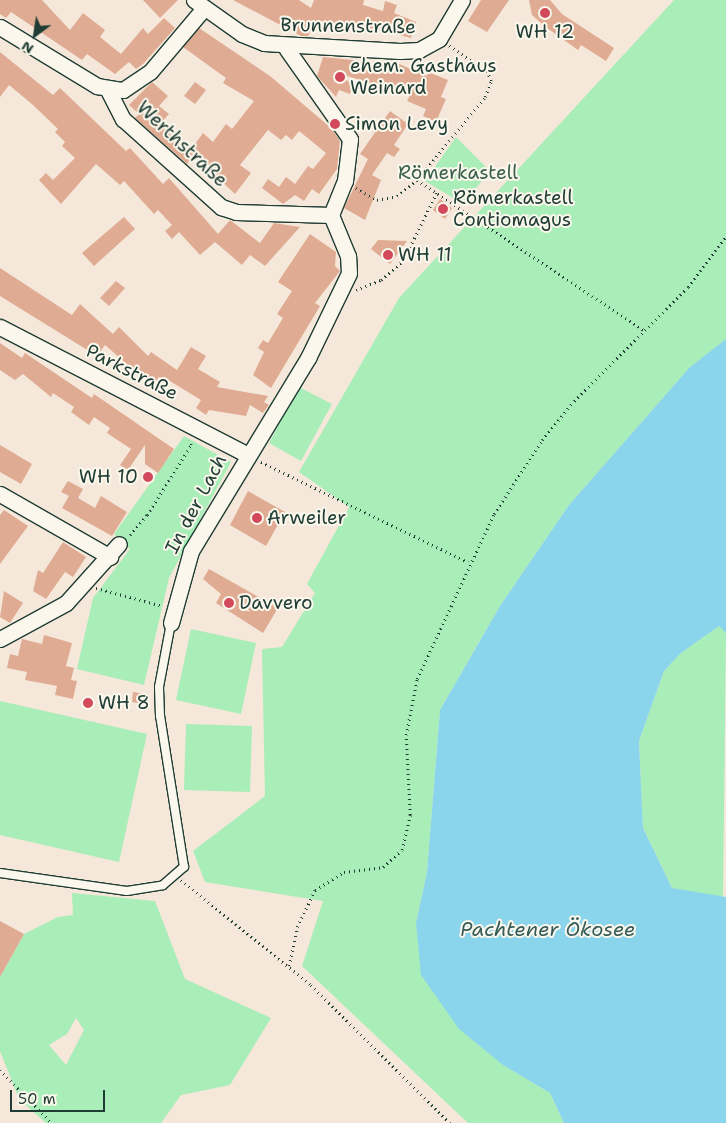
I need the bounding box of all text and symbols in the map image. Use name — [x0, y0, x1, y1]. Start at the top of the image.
marker: WH 12 — [539, 7, 551, 19]
north arrow — [10, 10, 60, 60]
street label: Brunnenstraße — [280, 13, 416, 39]
place label: WH 12 — [516, 21, 574, 43]
text: N — [18, 37, 37, 58]
place label: ehem. Gasthaus Weinard — [350, 55, 497, 99]
marker: ehem. Gasthaus Weinard — [334, 71, 346, 83]
street label: Werthstraße — [132, 96, 232, 192]
place label: Simon Levy — [345, 113, 448, 135]
marker: Simon Levy — [329, 118, 341, 130]
park label: Römerkastell — [398, 162, 518, 184]
place label: Römerkastell Contiomagus — [453, 187, 573, 231]
marker: Römerkastell Contiomagus — [437, 203, 449, 215]
place label: WH 11 — [398, 244, 452, 266]
marker: WH 11 — [382, 249, 394, 261]
street label: Parkstraße — [82, 339, 182, 405]
street label: In der Lach — [160, 451, 232, 557]
place label: WH 10 — [79, 466, 138, 488]
marker: WH 10 — [142, 471, 154, 483]
place label: Arweiler — [267, 507, 346, 529]
marker: Arweiler — [251, 512, 263, 524]
place label: Davvero — [239, 592, 313, 614]
marker: Davvero — [223, 597, 235, 609]
place label: WH 8 — [98, 692, 150, 714]
marker: WH 8 — [82, 697, 94, 709]
water label: Pachtener Ökosee — [461, 917, 635, 941]
scale bar — [12, 1080, 108, 1112]
text: 50 m — [18, 1089, 56, 1109]

